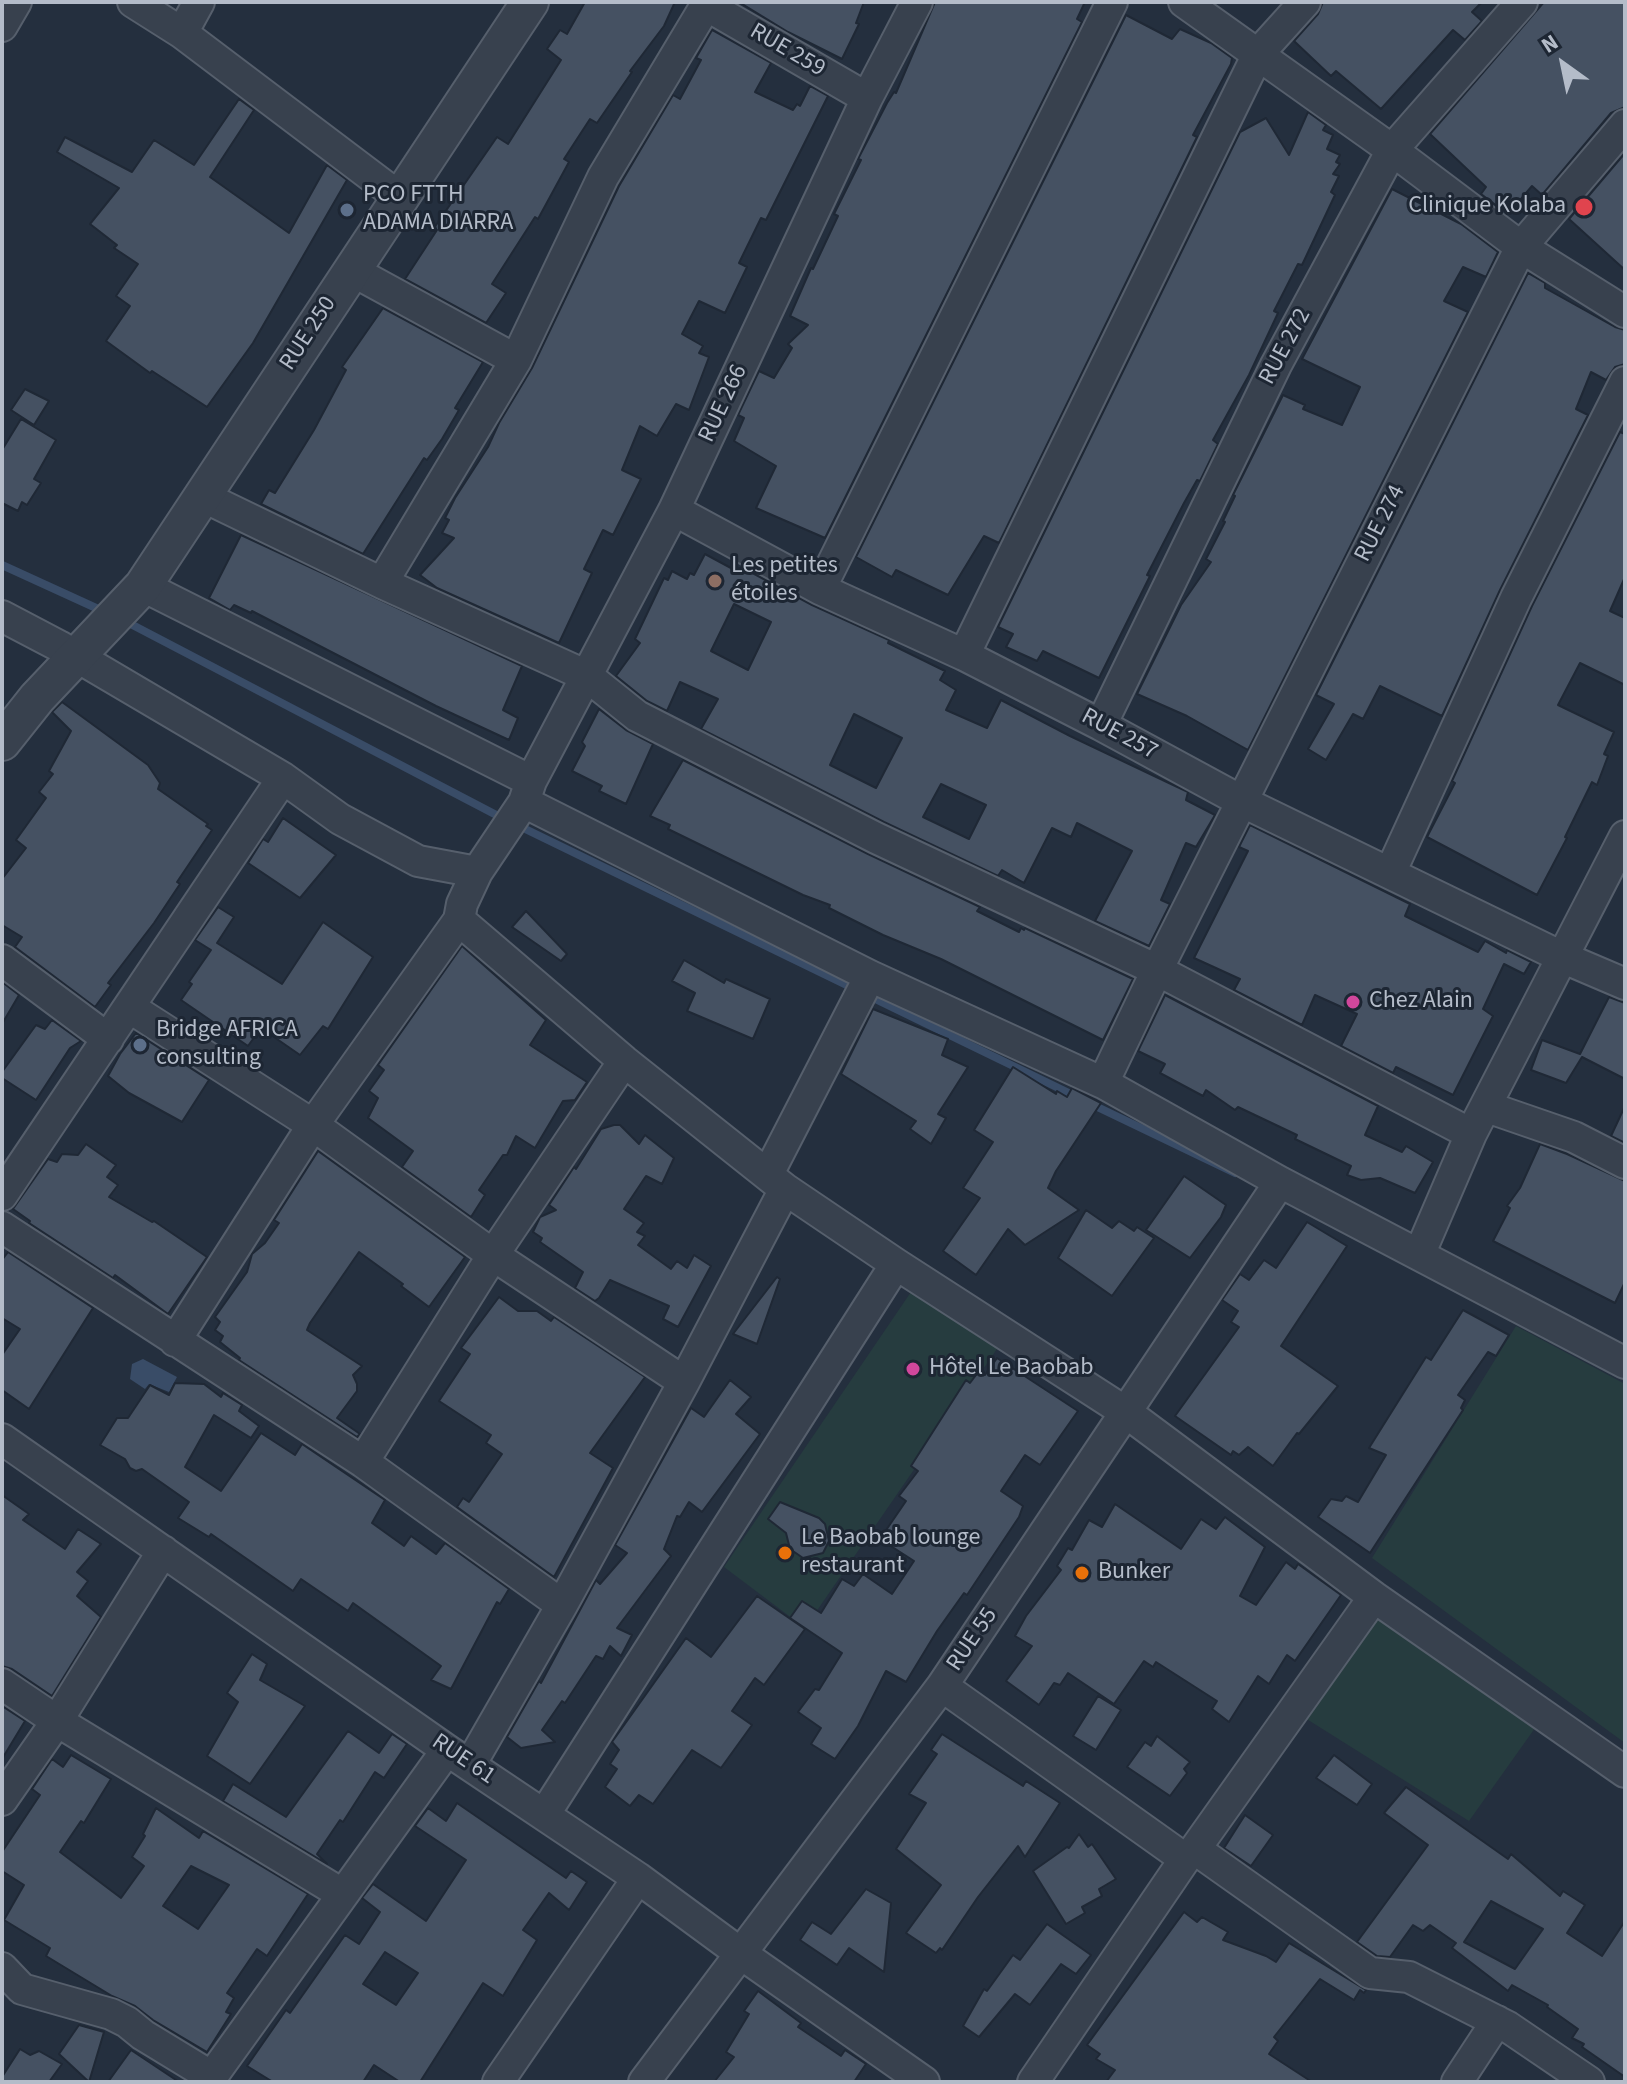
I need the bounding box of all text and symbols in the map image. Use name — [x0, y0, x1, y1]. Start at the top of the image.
street label: RUE 259 — [744, 18, 830, 84]
north arrow — [1523, 24, 1603, 104]
text: N — [1535, 26, 1565, 61]
place label: PCO FTTH ADAMA DIARRA — [363, 182, 513, 238]
place label: Clinique Kolaba — [1408, 193, 1566, 221]
marker: Clinique Kolaba — [1573, 196, 1595, 218]
marker: PCO FTTH ADAMA DIARRA — [338, 201, 356, 219]
street label: RUE 250 — [274, 292, 344, 376]
street label: RUE 272 — [1254, 304, 1318, 390]
street label: RUE 266 — [694, 361, 754, 447]
street label: RUE 274 — [1349, 481, 1413, 567]
place label: Les petites étoiles — [731, 553, 838, 609]
marker: Les petites étoiles — [706, 572, 724, 590]
street label: RUE 257 — [1076, 703, 1162, 767]
place label: Chez Alain — [1369, 988, 1473, 1016]
marker: Chez Alain — [1344, 993, 1362, 1011]
place label: Bridge AFRICA consulting — [156, 1017, 298, 1073]
marker: Bridge AFRICA consulting — [131, 1036, 149, 1054]
place label: Hôtel Le Baobab — [929, 1355, 1093, 1383]
marker: Hôtel Le Baobab — [904, 1360, 922, 1378]
place label: Le Baobab lounge restaurant — [801, 1525, 980, 1581]
marker: Le Baobab lounge restaurant — [776, 1544, 794, 1562]
place label: Bunker — [1098, 1559, 1170, 1587]
marker: Bunker — [1073, 1564, 1091, 1582]
street label: RUE 55 — [941, 1603, 1005, 1677]
street label: RUE 61 — [426, 1728, 500, 1792]

